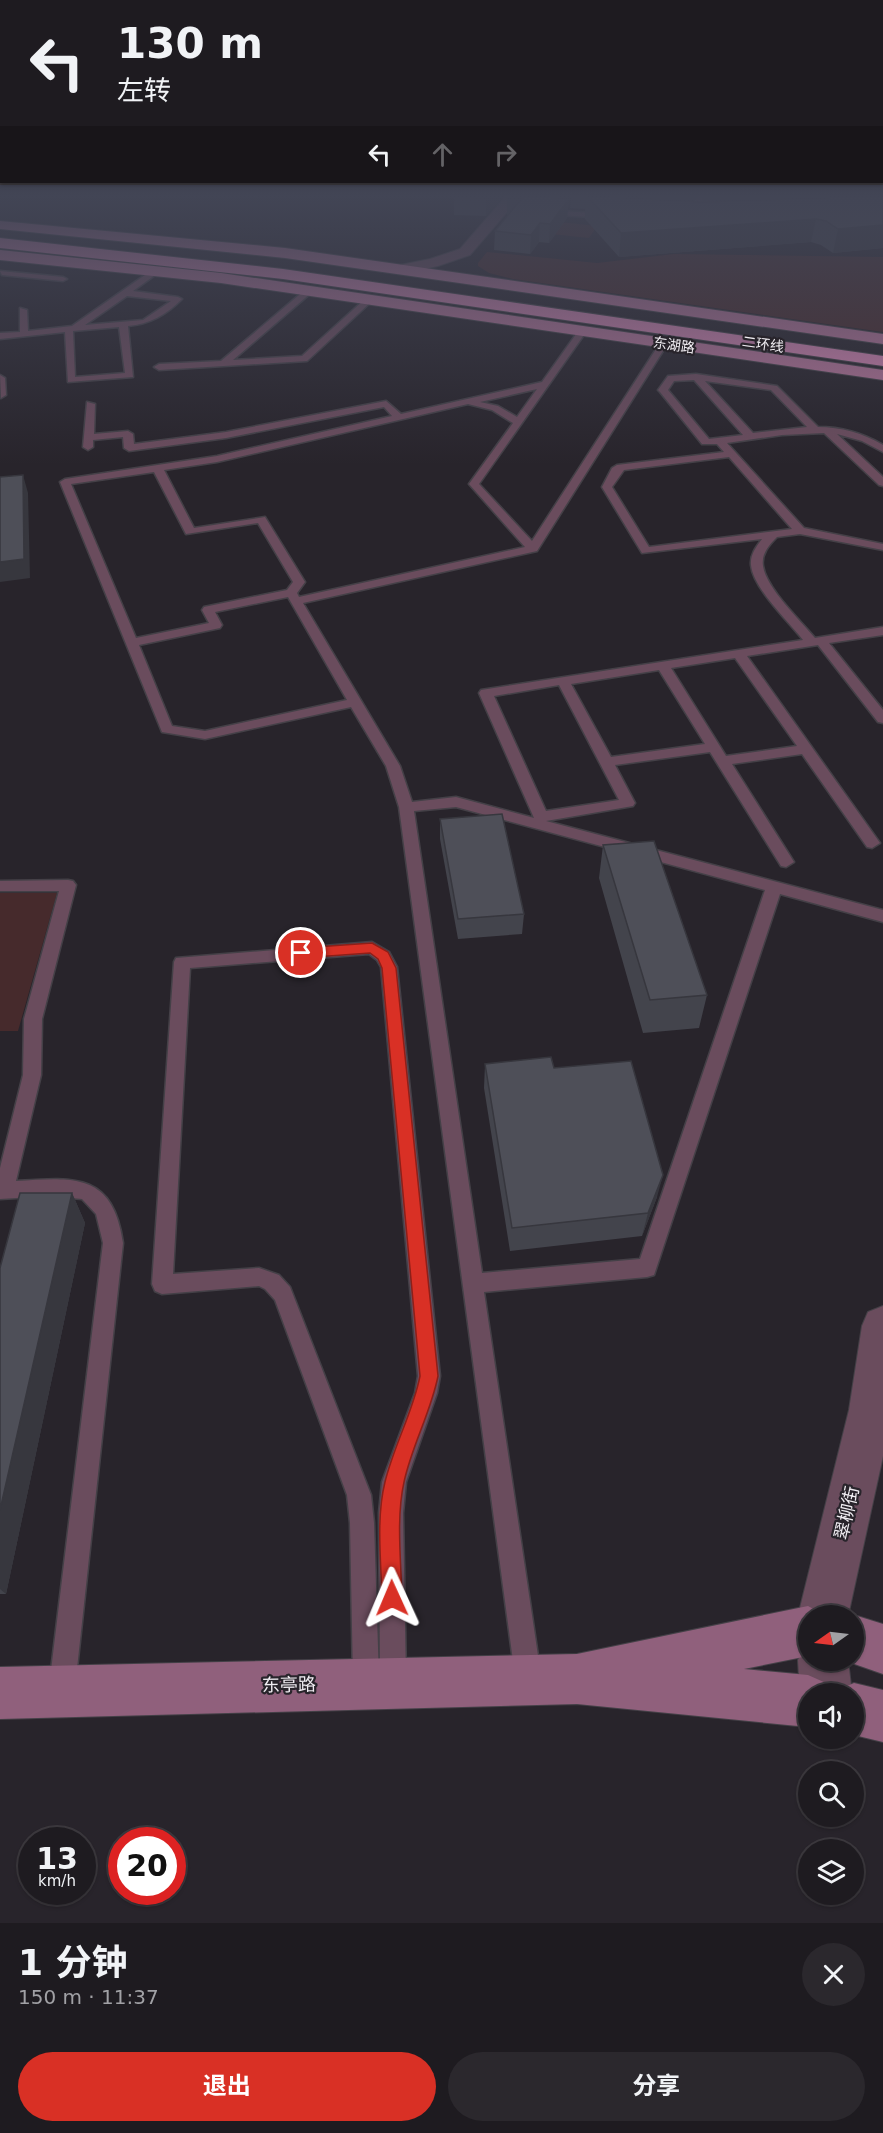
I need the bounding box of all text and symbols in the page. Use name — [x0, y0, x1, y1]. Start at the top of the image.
text: 130 m — [117, 19, 263, 68]
icon: left — [18, 24, 96, 102]
text: 左转 — [117, 75, 171, 106]
icon: left — [363, 138, 396, 171]
icon: ahead — [426, 138, 459, 171]
icon: right — [489, 138, 522, 171]
street label: 二环线 — [741, 333, 785, 355]
street label: 东湖路 — [652, 334, 696, 356]
pin — [275, 927, 326, 978]
icon: arrive — [284, 936, 317, 969]
street label: 翠柳街 — [830, 1484, 863, 1542]
position arrow — [360, 1566, 424, 1630]
north arrow — [798, 1605, 864, 1671]
map controls — [798, 1605, 864, 1905]
street label: 东亭路 — [262, 1674, 316, 1695]
button: sound — [798, 1683, 864, 1749]
button: search — [798, 1761, 864, 1827]
speed limit sign: 20 — [108, 1827, 186, 1905]
button: layers — [798, 1839, 864, 1905]
text: 13 — [36, 1841, 78, 1876]
text: km/h — [38, 1872, 76, 1890]
text: 1 分钟 — [18, 1942, 128, 1983]
button: close — [802, 1943, 865, 2006]
text: 150 m · 11:37 — [18, 1985, 159, 2009]
button: 退出 — [18, 2052, 436, 2121]
button: 分享 — [448, 2052, 865, 2121]

